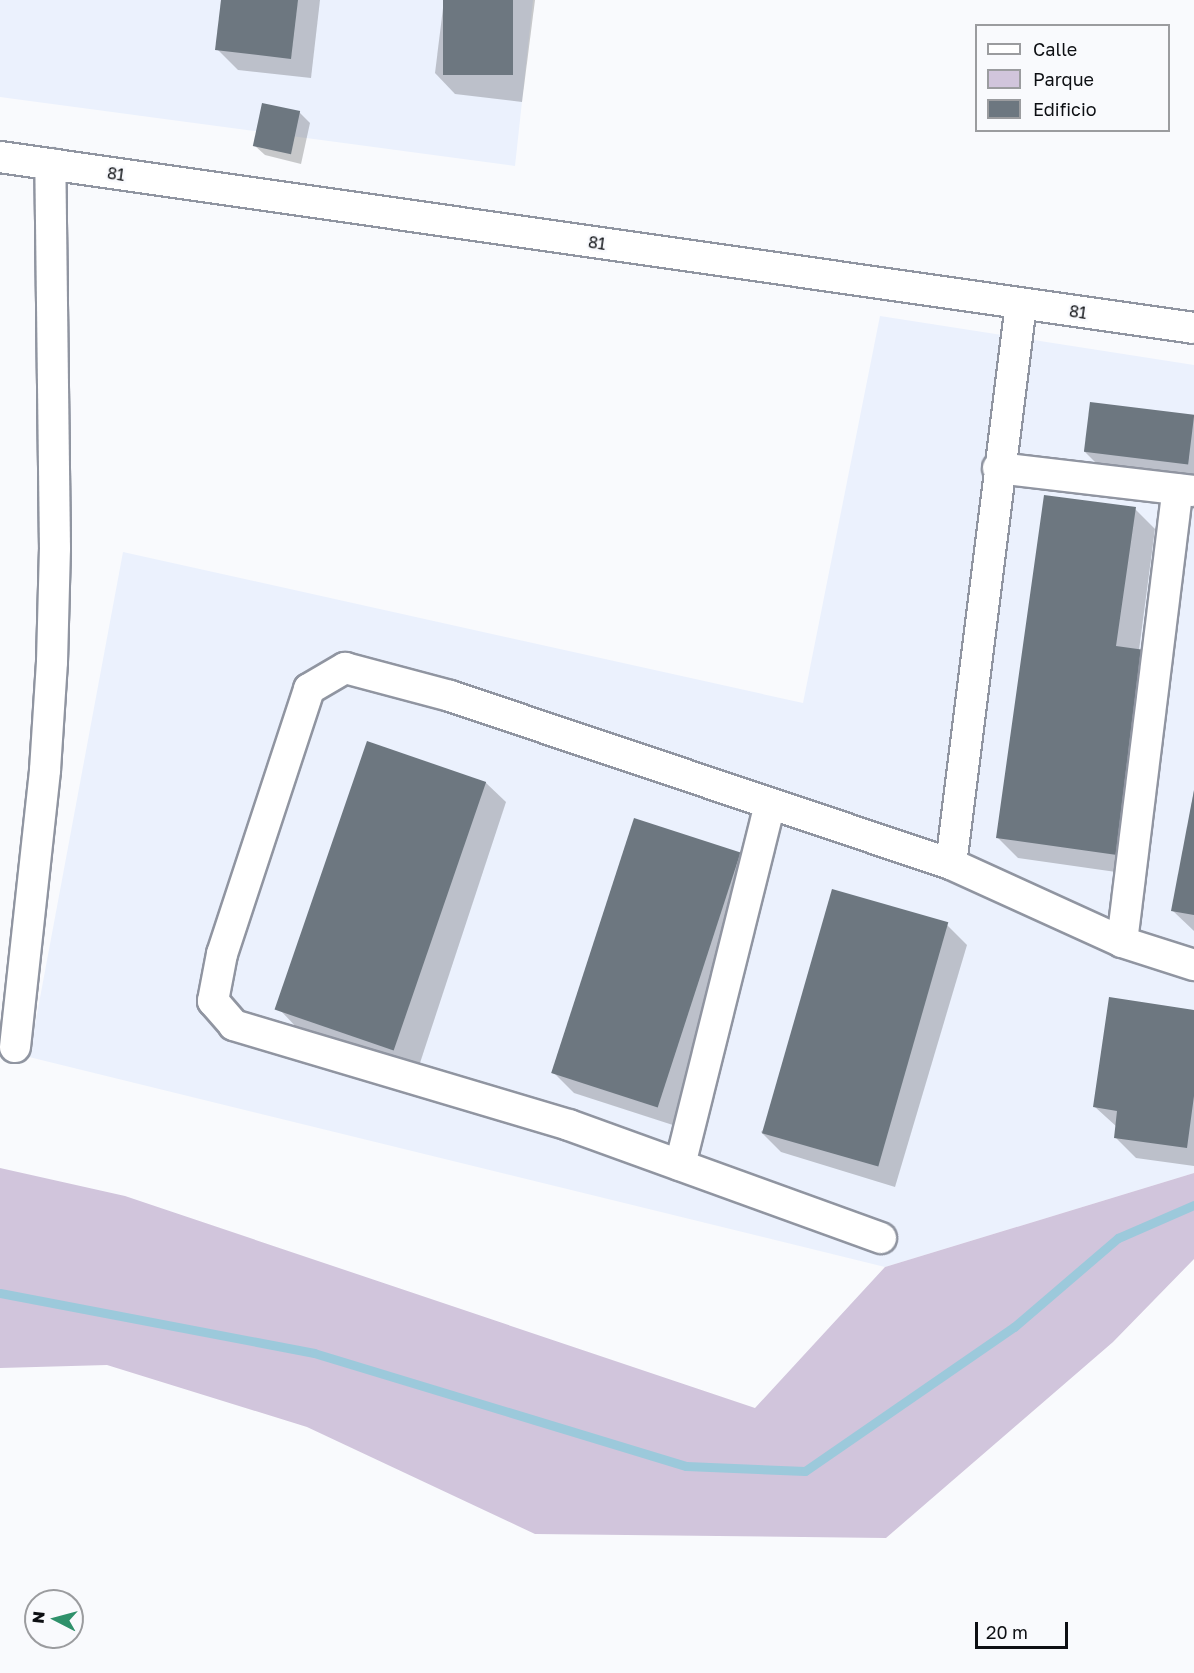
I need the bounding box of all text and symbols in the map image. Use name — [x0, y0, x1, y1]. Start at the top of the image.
legend — [975, 24, 1170, 132]
text: Calle — [1033, 38, 1077, 60]
text: Parque — [1033, 68, 1094, 90]
text: Edificio — [1033, 98, 1097, 120]
street label: 81 — [106, 163, 126, 185]
street label: 81 — [587, 232, 607, 254]
street label: 81 — [1068, 301, 1088, 323]
north arrow — [24, 1589, 84, 1649]
text: N — [28, 1610, 49, 1624]
scale bar — [978, 1610, 1071, 1648]
text: 20 m — [986, 1621, 1028, 1643]

